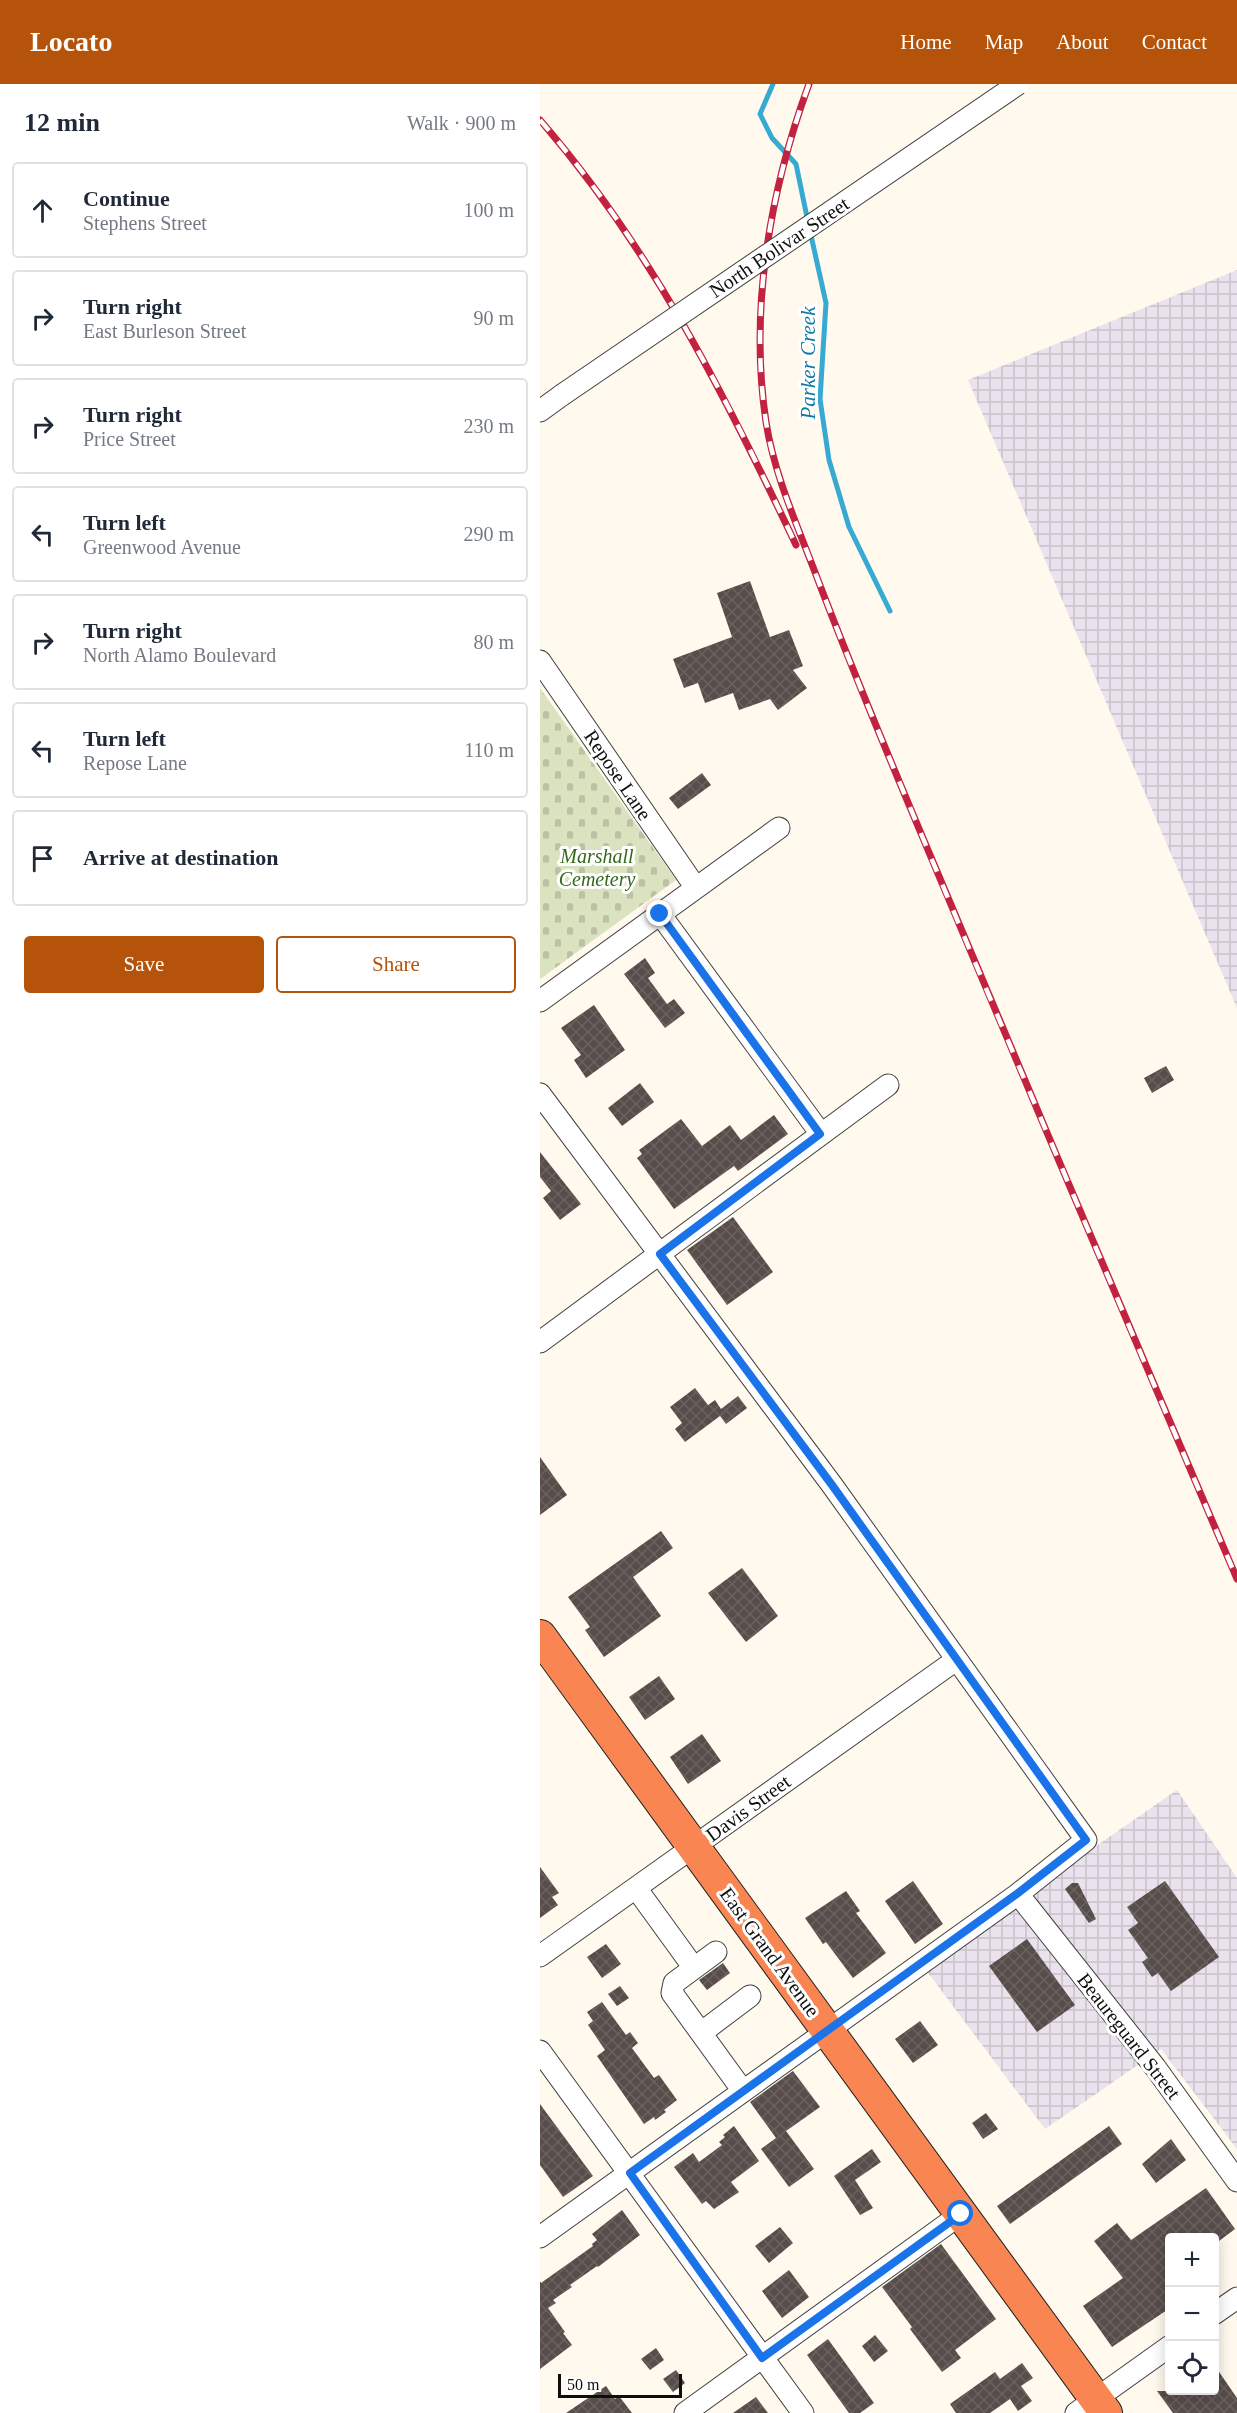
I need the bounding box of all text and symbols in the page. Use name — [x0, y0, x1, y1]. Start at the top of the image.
text: Locato — [30, 26, 112, 57]
text: Home — [900, 30, 952, 54]
text: Map — [985, 30, 1023, 54]
text: About — [1056, 30, 1109, 54]
text: Contact — [1142, 30, 1207, 54]
text: 12 min — [24, 108, 100, 137]
text: Walk · 900 m — [407, 112, 516, 134]
text: Continue — [83, 186, 170, 211]
street label: North Bolivar Street — [705, 192, 853, 302]
icon: ahead — [26, 194, 59, 227]
text: 100 m — [463, 199, 514, 221]
text: Stephens Street — [83, 212, 207, 234]
text: Turn right — [83, 294, 182, 319]
icon: right — [26, 302, 59, 335]
water label: Parker Creek — [796, 306, 820, 420]
text: 90 m — [473, 307, 514, 329]
text: East Burleson Street — [83, 320, 246, 342]
text: Turn right — [83, 402, 182, 427]
icon: right — [26, 410, 59, 443]
text: 230 m — [463, 415, 514, 437]
text: Price Street — [83, 428, 176, 450]
text: Turn left — [83, 510, 166, 535]
icon: left — [26, 518, 59, 551]
text: 290 m — [463, 523, 514, 545]
text: Greenwood Avenue — [83, 536, 241, 558]
text: Turn right — [83, 618, 182, 643]
icon: right — [26, 626, 59, 659]
text: 80 m — [473, 631, 514, 653]
text: North Alamo Boulevard — [83, 644, 276, 666]
text: Turn left — [83, 726, 166, 751]
street label: Repose Lane — [579, 726, 656, 825]
icon: left — [26, 734, 59, 767]
text: 110 m — [464, 739, 514, 761]
text: Repose Lane — [83, 752, 187, 774]
icon: arrive — [26, 842, 59, 875]
text: Arrive at destination — [83, 845, 279, 870]
park label: Marshall Cemetery — [559, 845, 635, 891]
route end — [646, 900, 672, 926]
button: Save — [24, 936, 264, 993]
button: Share — [276, 936, 516, 993]
street label: Davis Street — [702, 1770, 795, 1846]
street label: East Grand Avenue — [716, 1883, 824, 2021]
street label: Beaureguard Street — [1072, 1969, 1185, 2104]
route start — [947, 2200, 973, 2226]
map controls — [1165, 2233, 1219, 2395]
button: + — [1165, 2233, 1219, 2287]
button: − — [1165, 2287, 1219, 2341]
button: locate — [1165, 2341, 1219, 2395]
scale bar — [558, 2371, 682, 2398]
text: 50 m — [567, 2376, 599, 2393]

